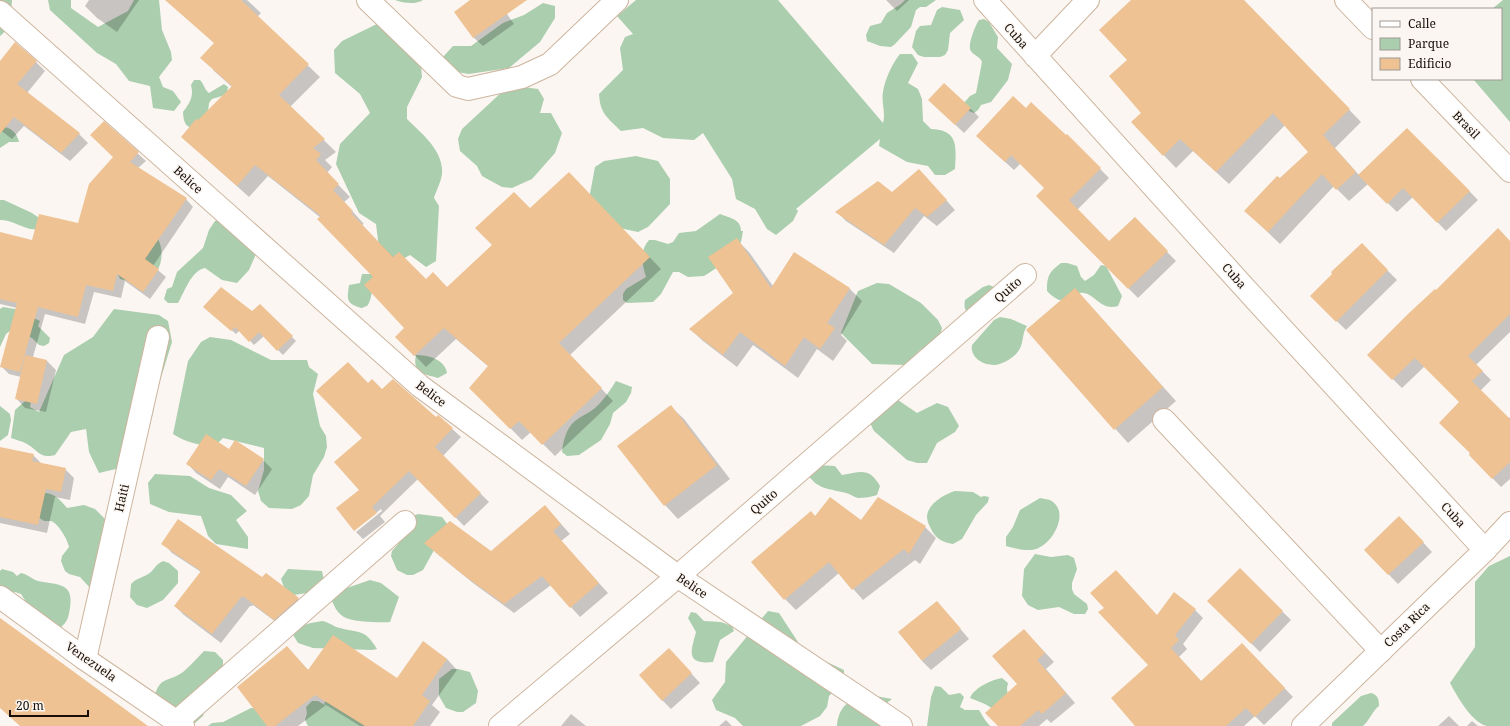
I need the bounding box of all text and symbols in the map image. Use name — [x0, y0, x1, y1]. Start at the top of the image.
legend — [1372, 8, 1502, 80]
text: Calle — [1408, 15, 1436, 32]
street label: Cuba — [1000, 19, 1033, 52]
text: Parque — [1408, 35, 1449, 52]
text: Edificio — [1408, 55, 1451, 72]
street label: Brasil — [1449, 107, 1484, 143]
street label: Belice — [170, 162, 207, 197]
street label: Cuba — [1218, 259, 1251, 292]
street label: Quito — [990, 273, 1025, 306]
street label: Belice — [413, 377, 450, 411]
street label: Haiti — [110, 482, 133, 514]
street label: Quito — [746, 485, 781, 518]
street label: Cuba — [1437, 498, 1470, 531]
street label: Belice — [673, 569, 711, 602]
street label: Costa Rica — [1380, 598, 1434, 651]
street label: Venezuela — [62, 638, 120, 686]
scale bar — [10, 692, 88, 718]
text: 20 m — [16, 697, 44, 714]

